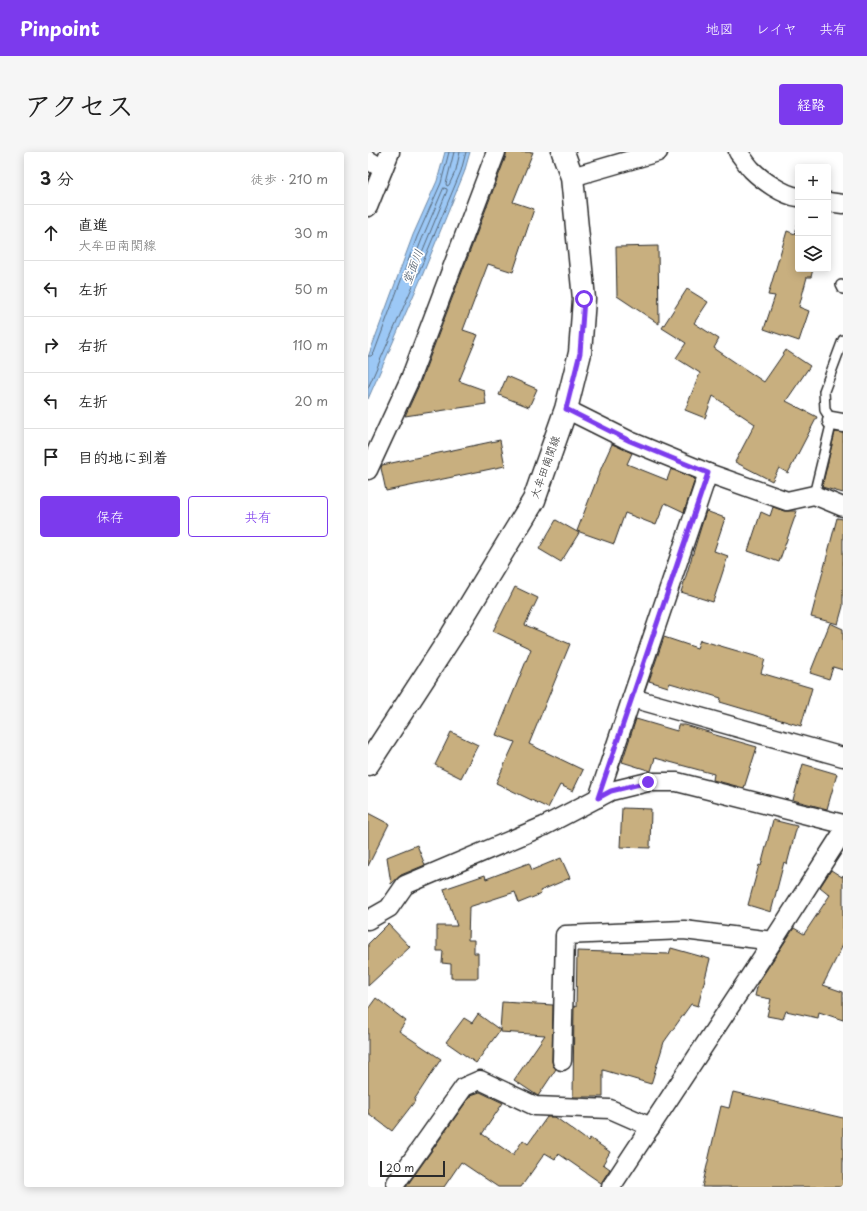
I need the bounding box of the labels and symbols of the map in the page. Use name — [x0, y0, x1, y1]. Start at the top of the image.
water label: 堂面川 — [397, 247, 427, 287]
route start — [575, 290, 593, 308]
street label: 大牟田南関線 — [525, 433, 564, 501]
route end — [639, 773, 657, 791]
scale bar — [380, 1159, 445, 1178]

